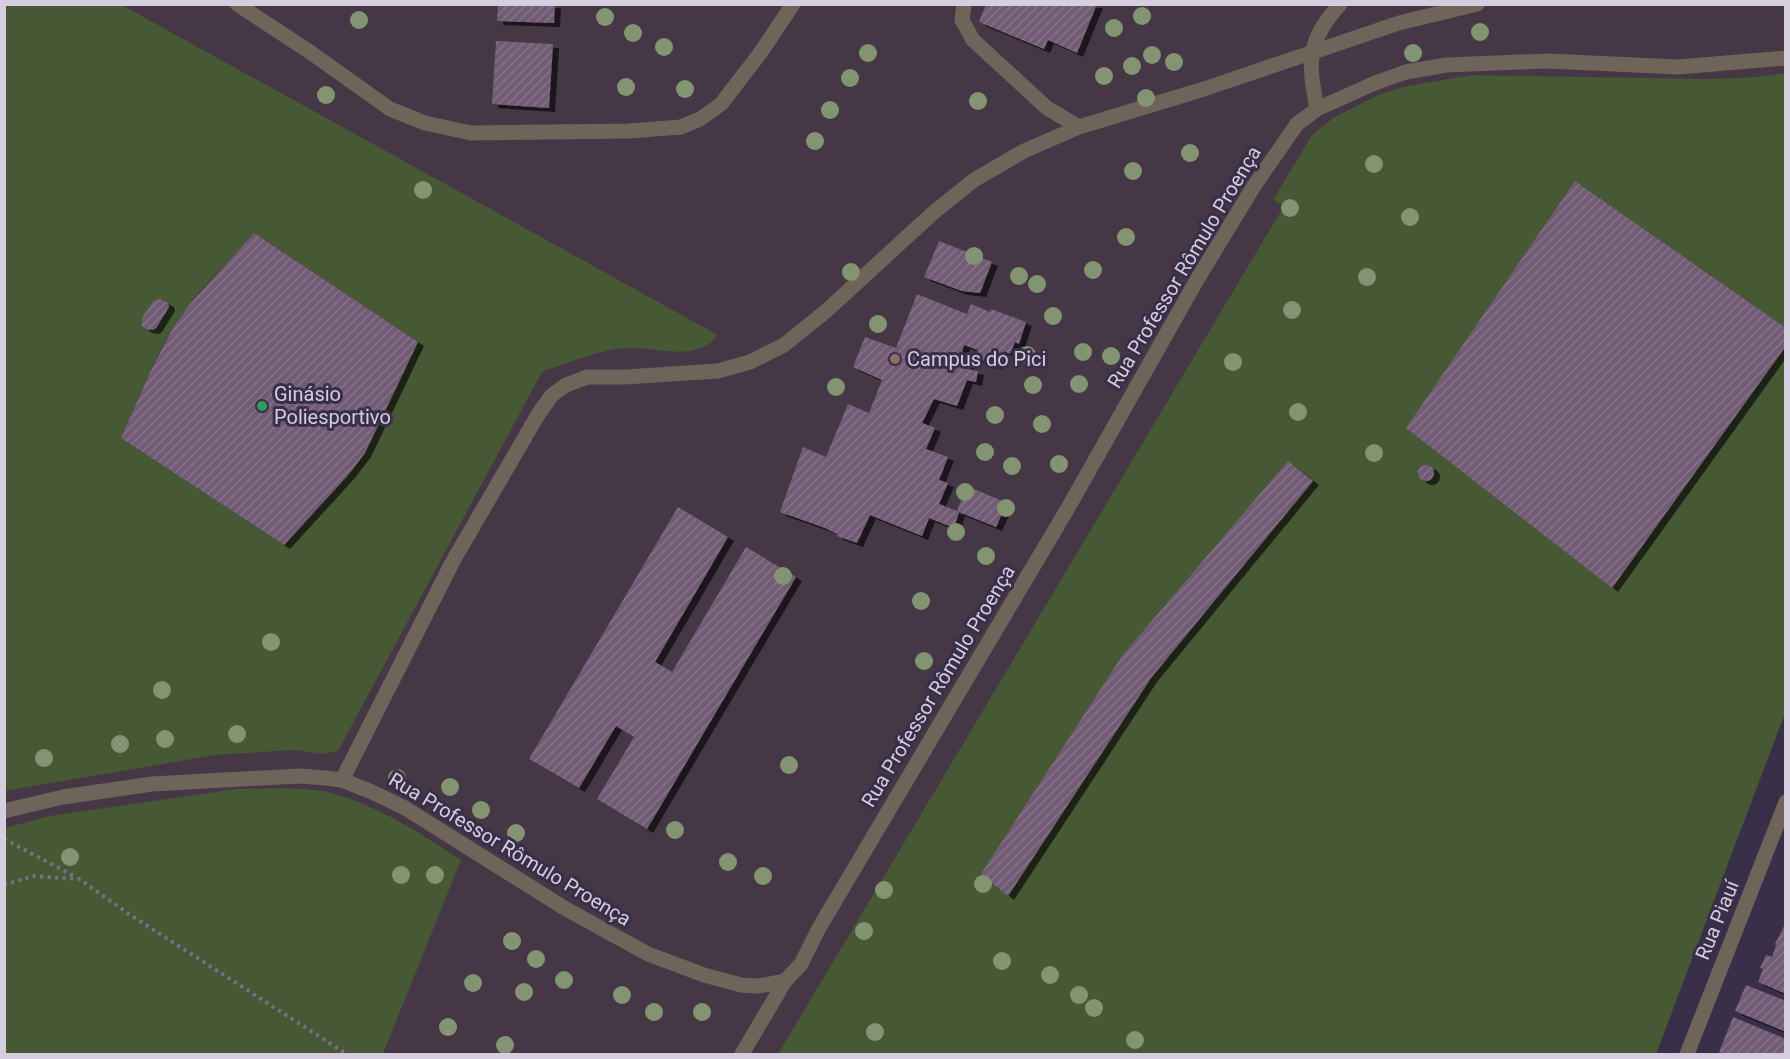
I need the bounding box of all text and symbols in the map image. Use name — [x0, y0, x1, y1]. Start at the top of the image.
street label: Rua Professor Rômulo Proença — [1102, 142, 1266, 392]
place label: Campus do Pici — [907, 347, 1046, 371]
marker: Campus do Pici — [888, 352, 902, 366]
place label: Ginásio Poliesportivo — [274, 382, 391, 429]
marker: Ginásio Poliesportivo — [255, 399, 269, 413]
street label: Rua Professor Rômulo Proença — [856, 561, 1020, 811]
street label: Rua Professor Rômulo Proença — [385, 767, 635, 931]
street label: Rua Piauí — [1690, 876, 1744, 963]

